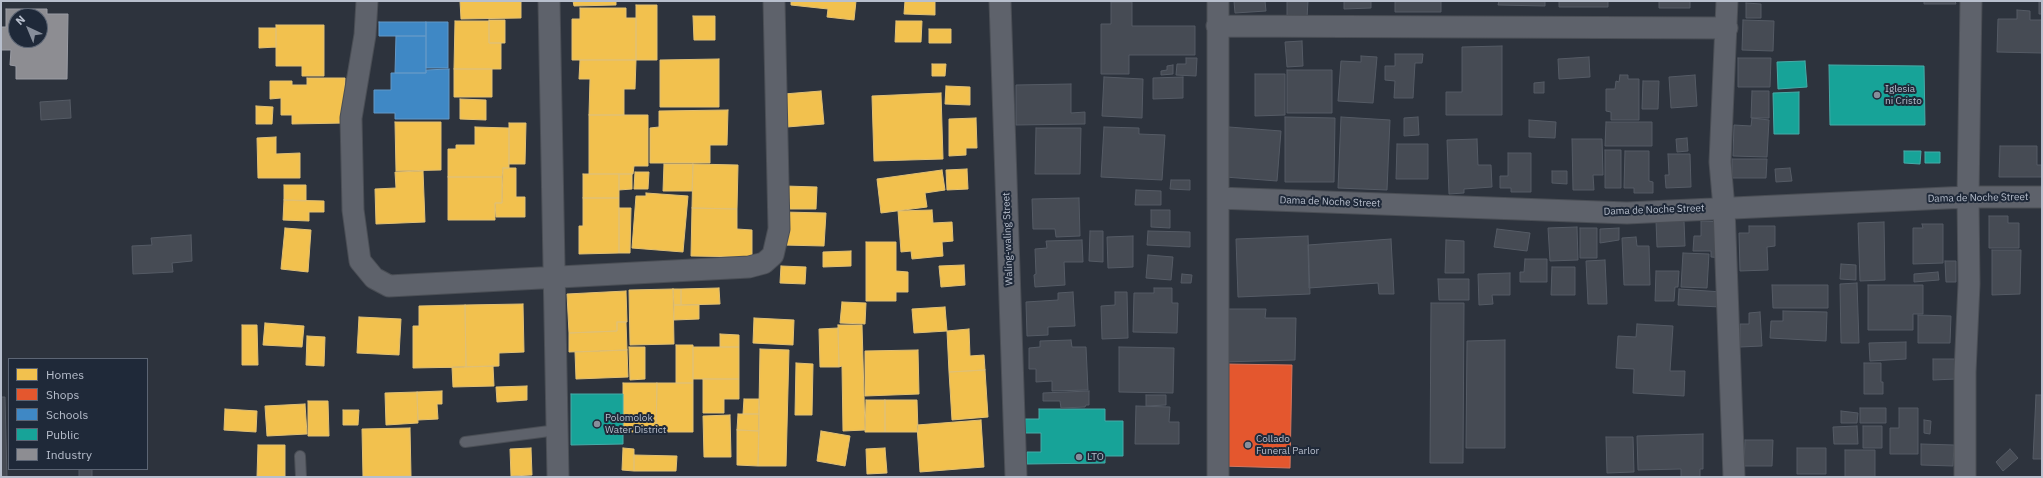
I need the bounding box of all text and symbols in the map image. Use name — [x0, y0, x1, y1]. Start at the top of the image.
north arrow — [8, 8, 48, 48]
text: N — [13, 12, 28, 28]
place label: Iglesia ni Cristo — [1885, 83, 1922, 106]
marker: Iglesia ni Cristo — [1872, 90, 1882, 100]
street label: Dama de Noche Street — [1928, 191, 2028, 205]
street label: Waling-waling Street — [1000, 192, 1016, 286]
street label: Dama de Noche Street — [1279, 194, 1381, 210]
street label: Dama de Noche Street — [1603, 202, 1705, 218]
legend — [8, 358, 148, 470]
text: Homes — [46, 367, 84, 382]
text: Shops — [46, 387, 79, 402]
text: Schools — [46, 407, 88, 422]
place label: Polomolok Water District — [605, 412, 666, 436]
marker: Polomolok Water District — [592, 419, 602, 429]
text: Public — [46, 427, 79, 442]
place label: Collado Funeral Parlor — [1256, 433, 1319, 456]
marker: Collado Funeral Parlor — [1243, 440, 1253, 450]
text: Industry — [46, 447, 92, 462]
place label: LTO — [1087, 451, 1104, 463]
marker: LTO — [1074, 452, 1084, 462]

